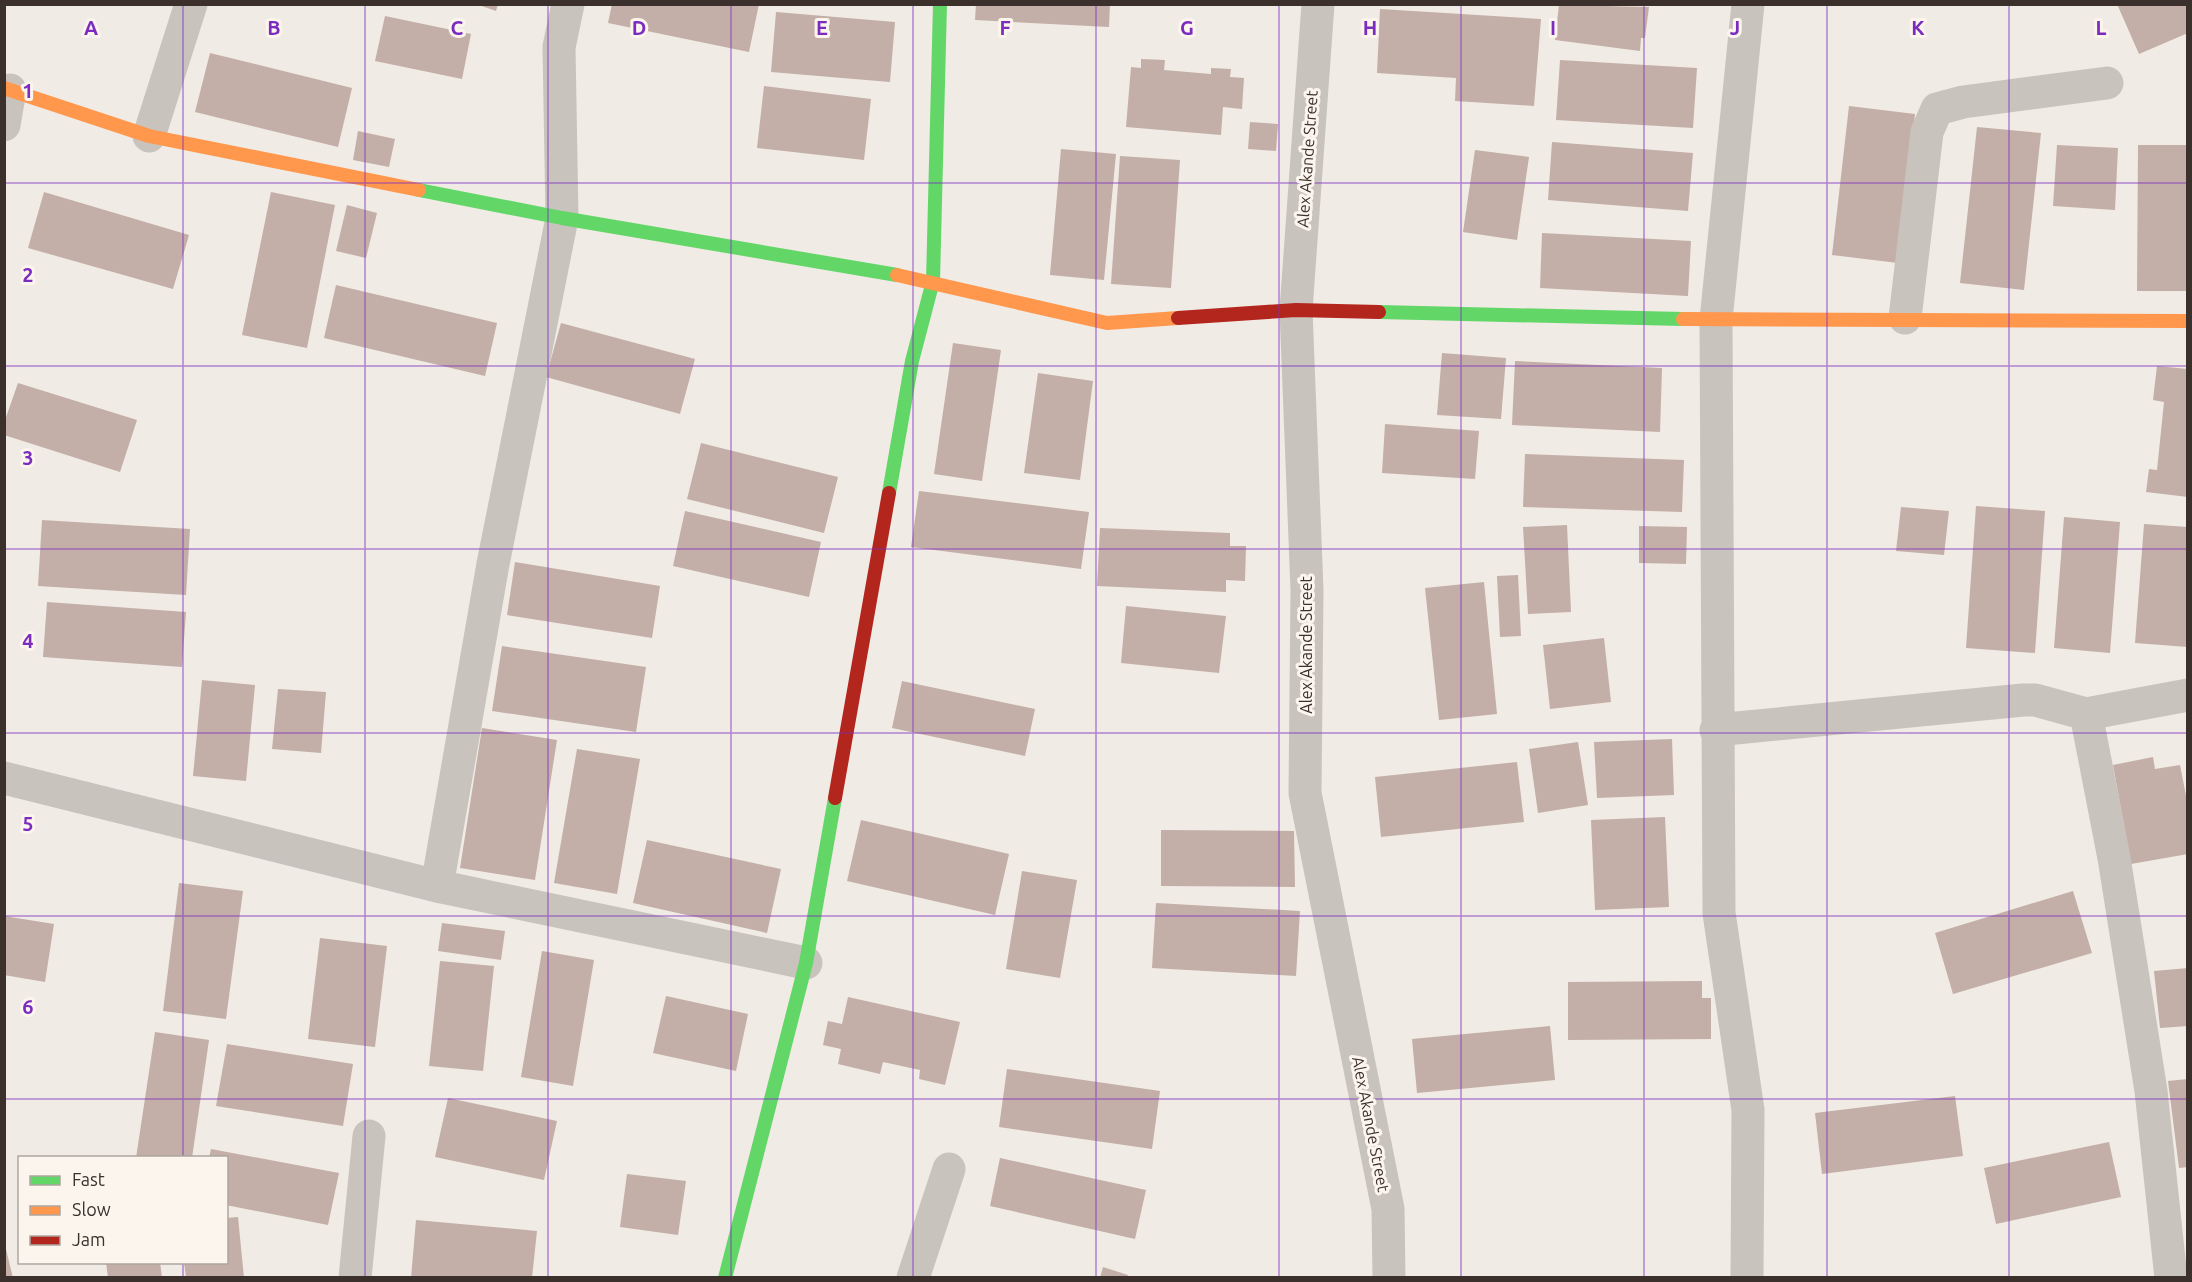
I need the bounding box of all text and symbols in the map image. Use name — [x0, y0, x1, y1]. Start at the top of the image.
text: A — [84, 16, 98, 39]
text: B — [267, 16, 281, 39]
text: C — [451, 16, 464, 39]
text: D — [632, 16, 646, 39]
text: E — [816, 16, 828, 39]
text: F — [999, 16, 1011, 39]
text: G — [1180, 16, 1194, 39]
text: H — [1363, 16, 1377, 39]
text: I — [1550, 16, 1556, 39]
text: J — [1730, 16, 1740, 39]
text: K — [1911, 16, 1925, 39]
text: L — [2096, 16, 2107, 39]
text: 1 — [22, 79, 34, 102]
street label: Alex Akande Street — [1293, 89, 1321, 228]
text: 2 — [22, 263, 34, 286]
text: 3 — [22, 446, 34, 469]
street label: Alex Akande Street — [1297, 576, 1315, 714]
text: 4 — [22, 629, 34, 652]
text: 5 — [22, 812, 34, 835]
text: 6 — [22, 995, 34, 1018]
street label: Alex Akande Street — [1349, 1055, 1393, 1194]
legend — [18, 1156, 228, 1264]
text: Fast — [72, 1169, 105, 1189]
text: Slow — [72, 1199, 111, 1219]
text: Jam — [72, 1229, 106, 1249]

